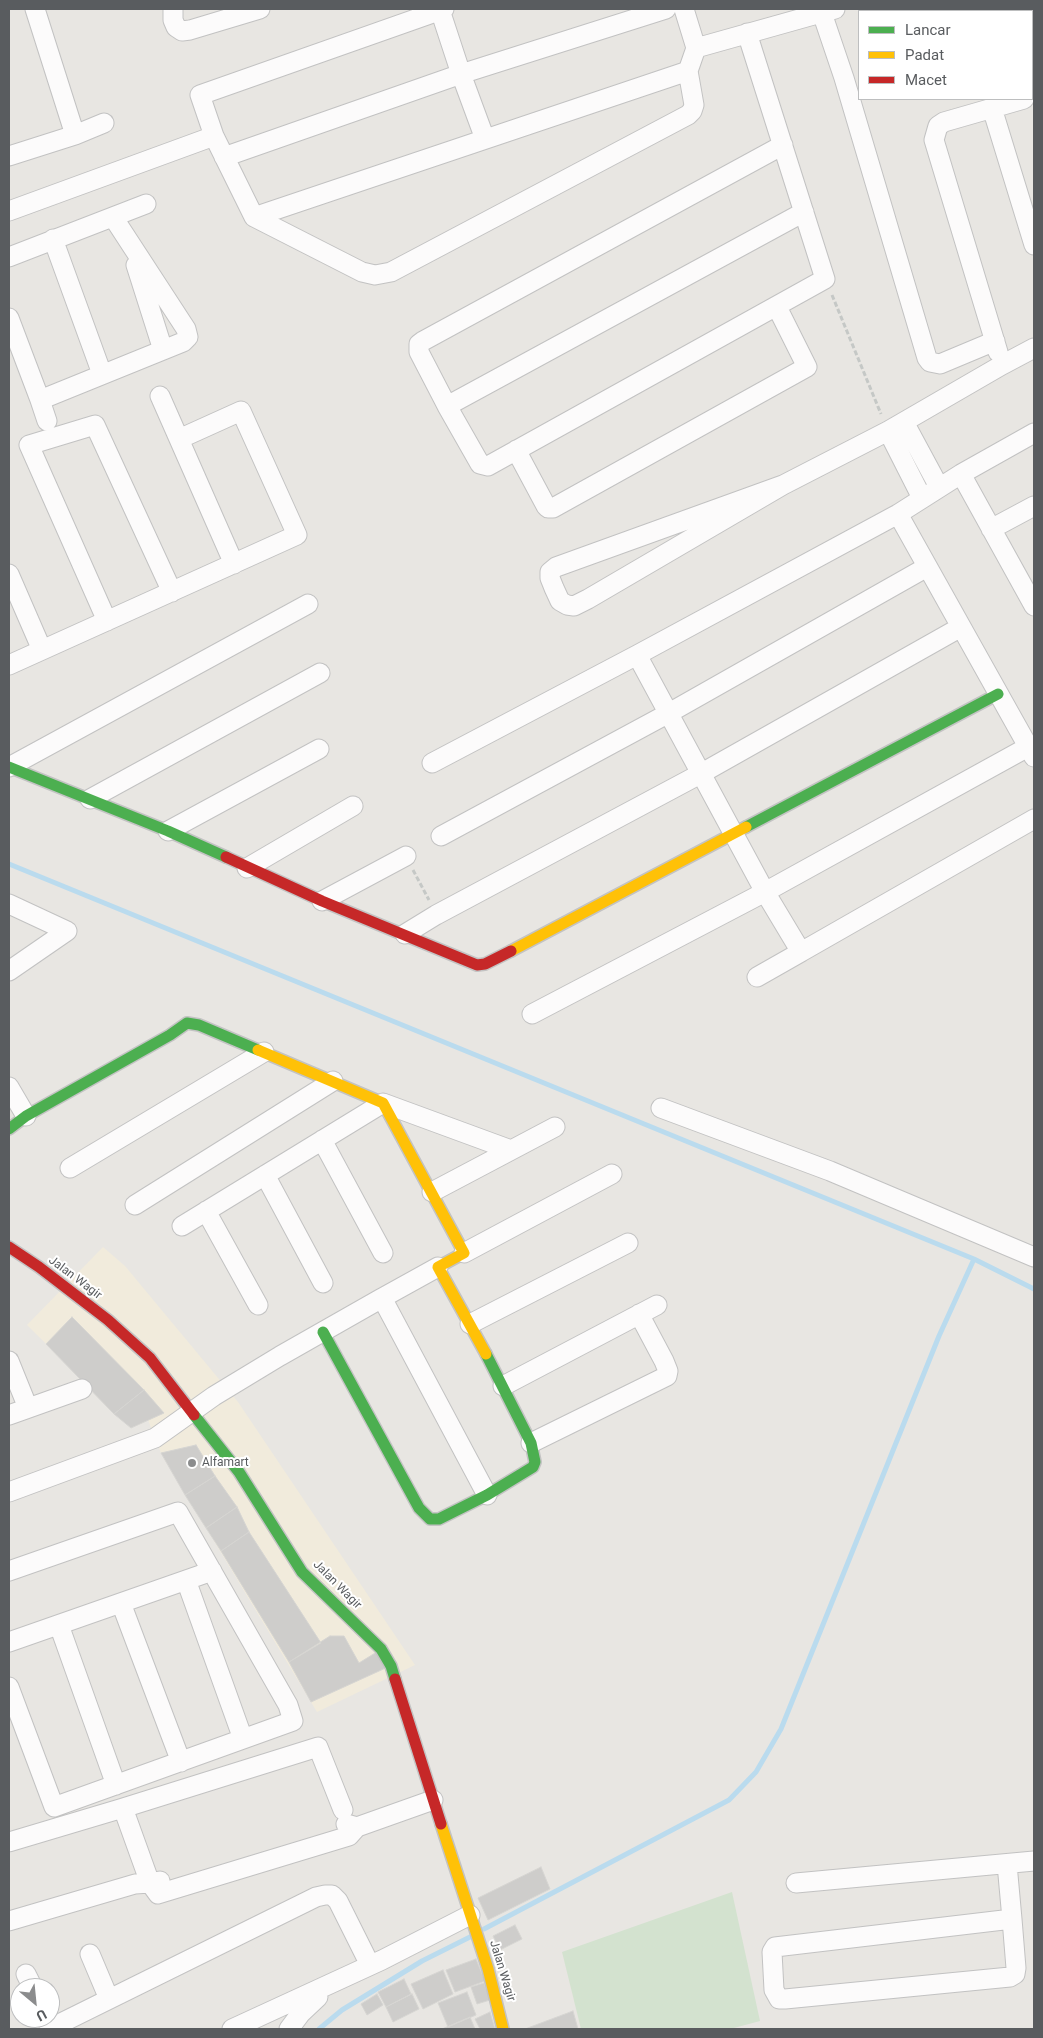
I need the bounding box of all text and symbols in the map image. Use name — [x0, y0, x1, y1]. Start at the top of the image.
legend — [858, 10, 1033, 100]
text: Lancar — [905, 21, 951, 39]
text: Padat — [905, 46, 944, 64]
text: Macet — [905, 71, 947, 89]
street label: Jalan Wagir — [46, 1253, 104, 1303]
place label: Alfamart — [202, 1456, 249, 1470]
marker: Alfamart — [186, 1457, 198, 1469]
street label: Jalan Wagir — [310, 1558, 364, 1612]
street label: Jalan Wagir — [486, 1939, 518, 2003]
north arrow — [10, 1978, 60, 2028]
text: U — [34, 2006, 49, 2025]

